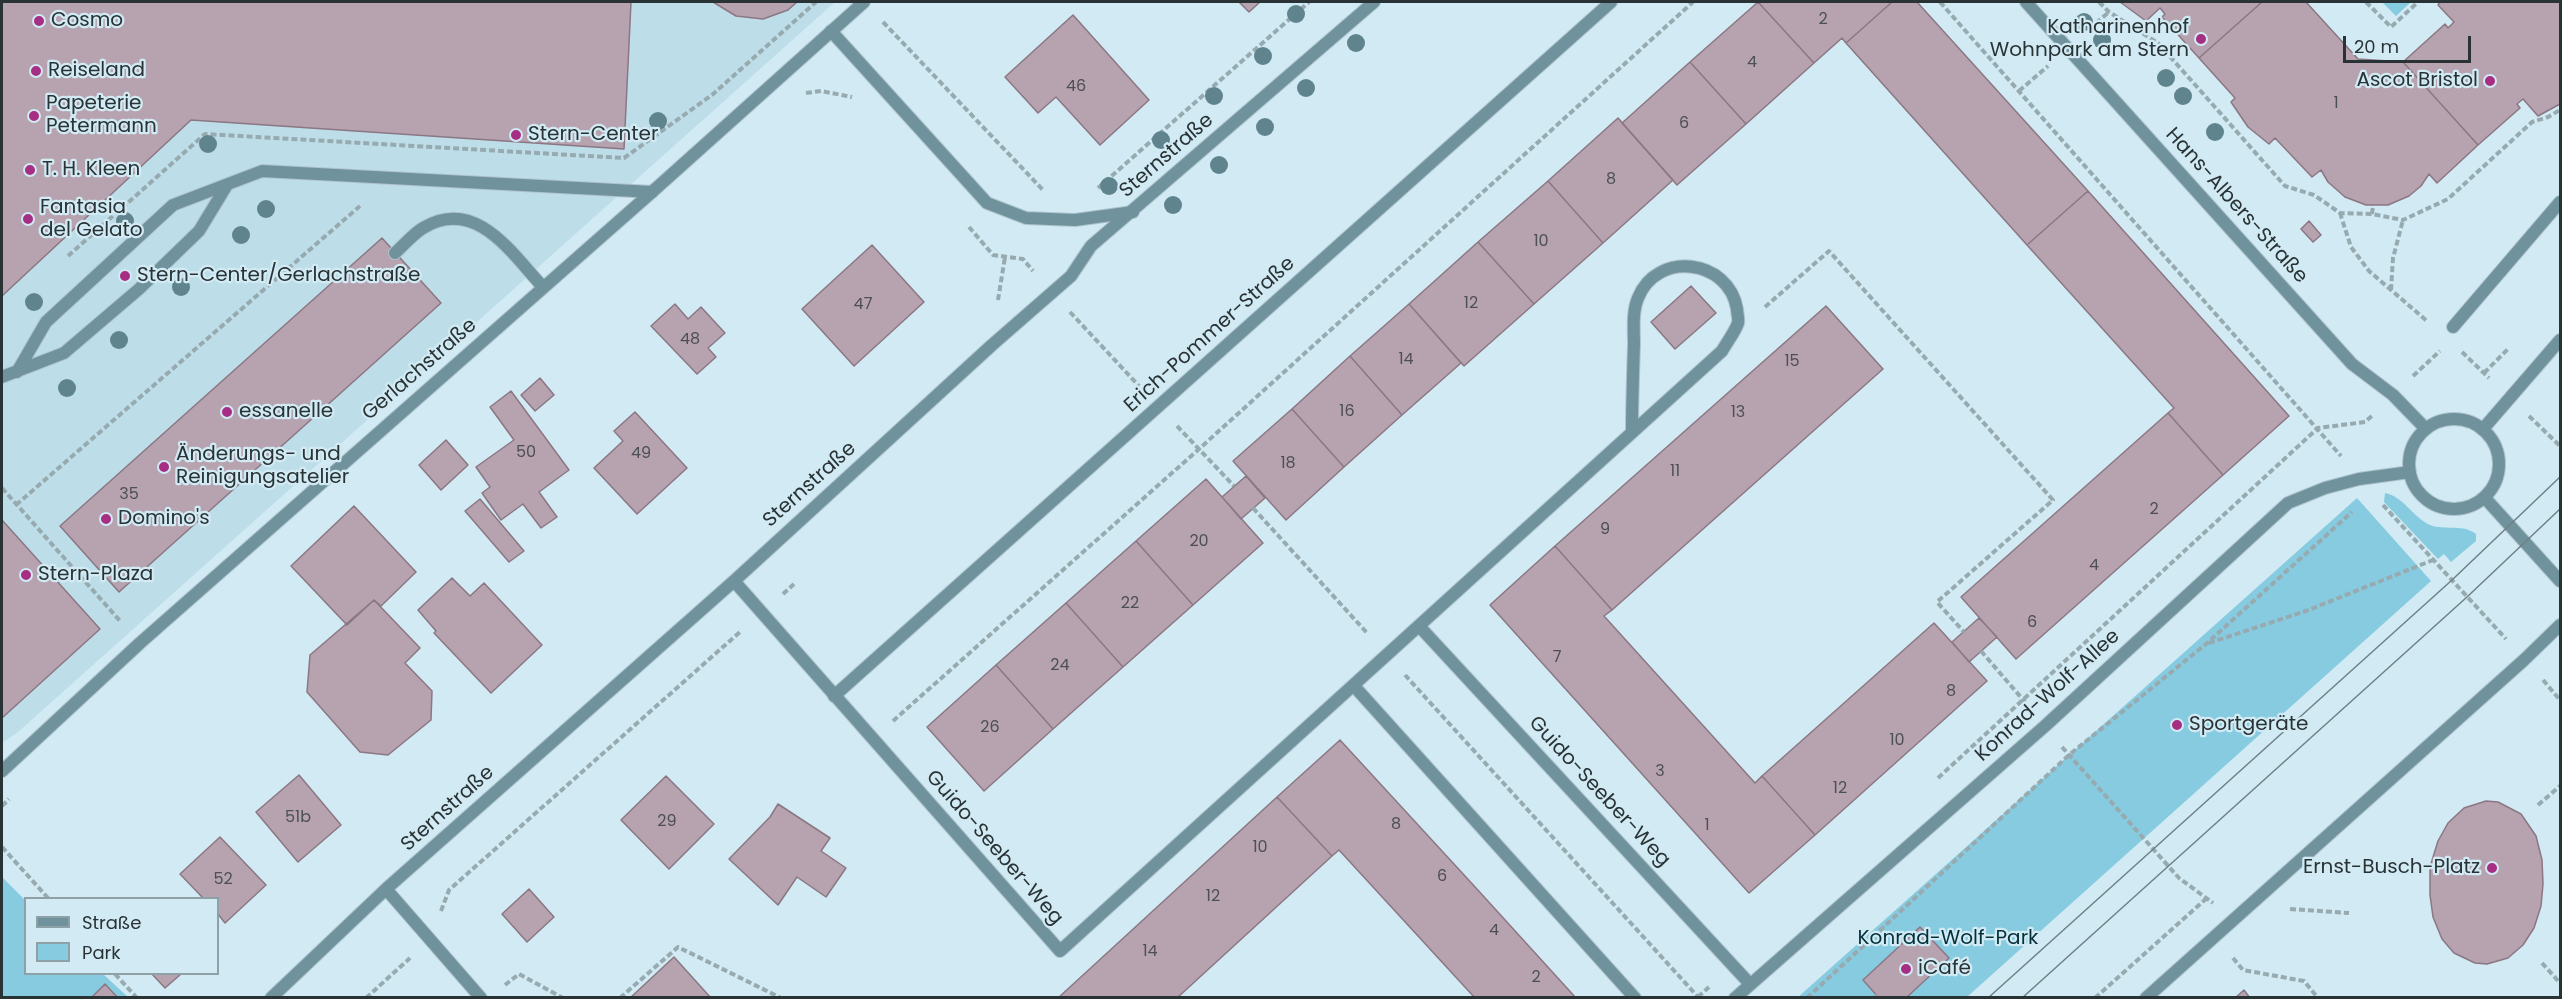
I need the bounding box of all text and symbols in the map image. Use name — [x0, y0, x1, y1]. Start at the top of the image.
place label: Cosmo — [51, 9, 123, 33]
house number: 2 — [1818, 10, 1828, 30]
marker: Cosmo — [32, 14, 46, 28]
place label: Katharinenhof Wohnpark am Stern — [1990, 16, 2189, 63]
scale bar — [2346, 24, 2474, 62]
marker: Katharinenhof Wohnpark am Stern — [2194, 32, 2208, 46]
text: 20 m — [2354, 34, 2399, 59]
house number: 4 — [1747, 53, 1757, 73]
place label: Reiseland — [48, 59, 145, 83]
marker: Reiseland — [29, 64, 43, 78]
place label: Ascot Bristol — [2356, 69, 2478, 93]
marker: Ascot Bristol — [2483, 74, 2497, 88]
house number: 46 — [1066, 77, 1086, 97]
place label: Papeterie Petermann — [46, 92, 157, 139]
house number: 1 — [2333, 94, 2339, 114]
marker: Papeterie Petermann — [27, 109, 41, 123]
street label: Sternstraße — [1115, 109, 1219, 203]
house number: 6 — [1679, 114, 1689, 134]
place label: Stern-Center — [528, 123, 658, 147]
street label: Hans-Albers-Straße — [2160, 123, 2312, 289]
marker: Stern-Center — [509, 128, 523, 142]
place label: T. H. Kleen — [42, 158, 140, 182]
marker: T. H. Kleen — [23, 163, 37, 177]
house number: 8 — [1606, 170, 1616, 190]
place label: Fantasia del Gelato — [40, 196, 143, 243]
marker: Fantasia del Gelato — [21, 212, 35, 226]
house number: 10 — [1533, 232, 1549, 252]
street label: Erich-Pommer-Straße — [1120, 252, 1300, 418]
place label: Stern-Center/Gerlachstraße — [137, 264, 421, 288]
marker: Stern-Center/Gerlachstraße — [118, 269, 132, 283]
house number: 12 — [1464, 294, 1478, 314]
house number: 47 — [854, 295, 872, 315]
street label: Gerlachstraße — [358, 314, 482, 426]
house number: 48 — [680, 330, 700, 350]
house number: 14 — [1398, 350, 1414, 370]
house number: 15 — [1784, 352, 1800, 372]
place label: essanelle — [239, 400, 333, 424]
house number: 16 — [1339, 402, 1355, 422]
house number: 13 — [1731, 403, 1745, 423]
marker: essanelle — [220, 405, 234, 419]
street label: Sternstraße — [759, 437, 861, 533]
place label: Änderungs- und Reinigungsatelier — [176, 443, 349, 490]
house number: 50 — [516, 443, 536, 463]
house number: 49 — [631, 444, 651, 464]
house number: 18 — [1280, 454, 1296, 474]
marker: Änderungs- und Reinigungsatelier — [157, 460, 171, 474]
house number: 11 — [1670, 462, 1680, 482]
house number: 35 — [119, 485, 139, 505]
house number: 2 — [2149, 500, 2159, 520]
place label: Domino's — [118, 507, 210, 531]
marker: Domino's — [99, 512, 113, 526]
house number: 9 — [1600, 520, 1610, 540]
house number: 20 — [1189, 532, 1209, 552]
house number: 4 — [2089, 556, 2099, 576]
place label: Stern-Plaza — [38, 563, 153, 587]
marker: Stern-Plaza — [19, 568, 33, 582]
house number: 22 — [1121, 594, 1139, 614]
house number: 6 — [2027, 613, 2037, 633]
street label: Konrad-Wolf-Allee — [1971, 625, 2125, 767]
house number: 7 — [1553, 648, 1561, 668]
house number: 24 — [1050, 656, 1070, 676]
house number: 8 — [1946, 682, 1956, 702]
street label: Guido-Seeber-Weg — [1523, 712, 1675, 872]
place label: Sportgeräte — [2189, 713, 2308, 737]
house number: 26 — [980, 718, 1000, 738]
marker: Sportgeräte — [2170, 718, 2184, 732]
house number: 10 — [1889, 731, 1905, 751]
street label: Sternstraße — [397, 761, 499, 857]
house number: 3 — [1655, 762, 1665, 782]
street label: Guido-Seeber-Weg — [920, 766, 1068, 930]
house number: 12 — [1833, 779, 1847, 799]
house number: 51b — [285, 808, 311, 828]
house number: 29 — [657, 812, 677, 832]
house number: 8 — [1391, 815, 1401, 835]
house number: 1 — [1704, 816, 1710, 836]
house number: 10 — [1252, 838, 1268, 858]
place label: Ernst-Busch-Platz — [2303, 856, 2480, 880]
marker: Ernst-Busch-Platz — [2485, 861, 2499, 875]
house number: 6 — [1437, 867, 1447, 887]
house number: 52 — [213, 870, 233, 890]
house number: 12 — [1206, 887, 1220, 907]
legend — [24, 897, 219, 975]
text: Straße — [82, 910, 141, 935]
house number: 4 — [1489, 921, 1499, 941]
park label: Konrad-Wolf-Park — [1858, 927, 2038, 951]
text: Park — [82, 940, 121, 965]
house number: 14 — [1142, 942, 1158, 962]
place label: iCafé — [1918, 957, 1971, 981]
marker: iCafé — [1899, 962, 1913, 976]
house number: 2 — [1531, 968, 1541, 988]

